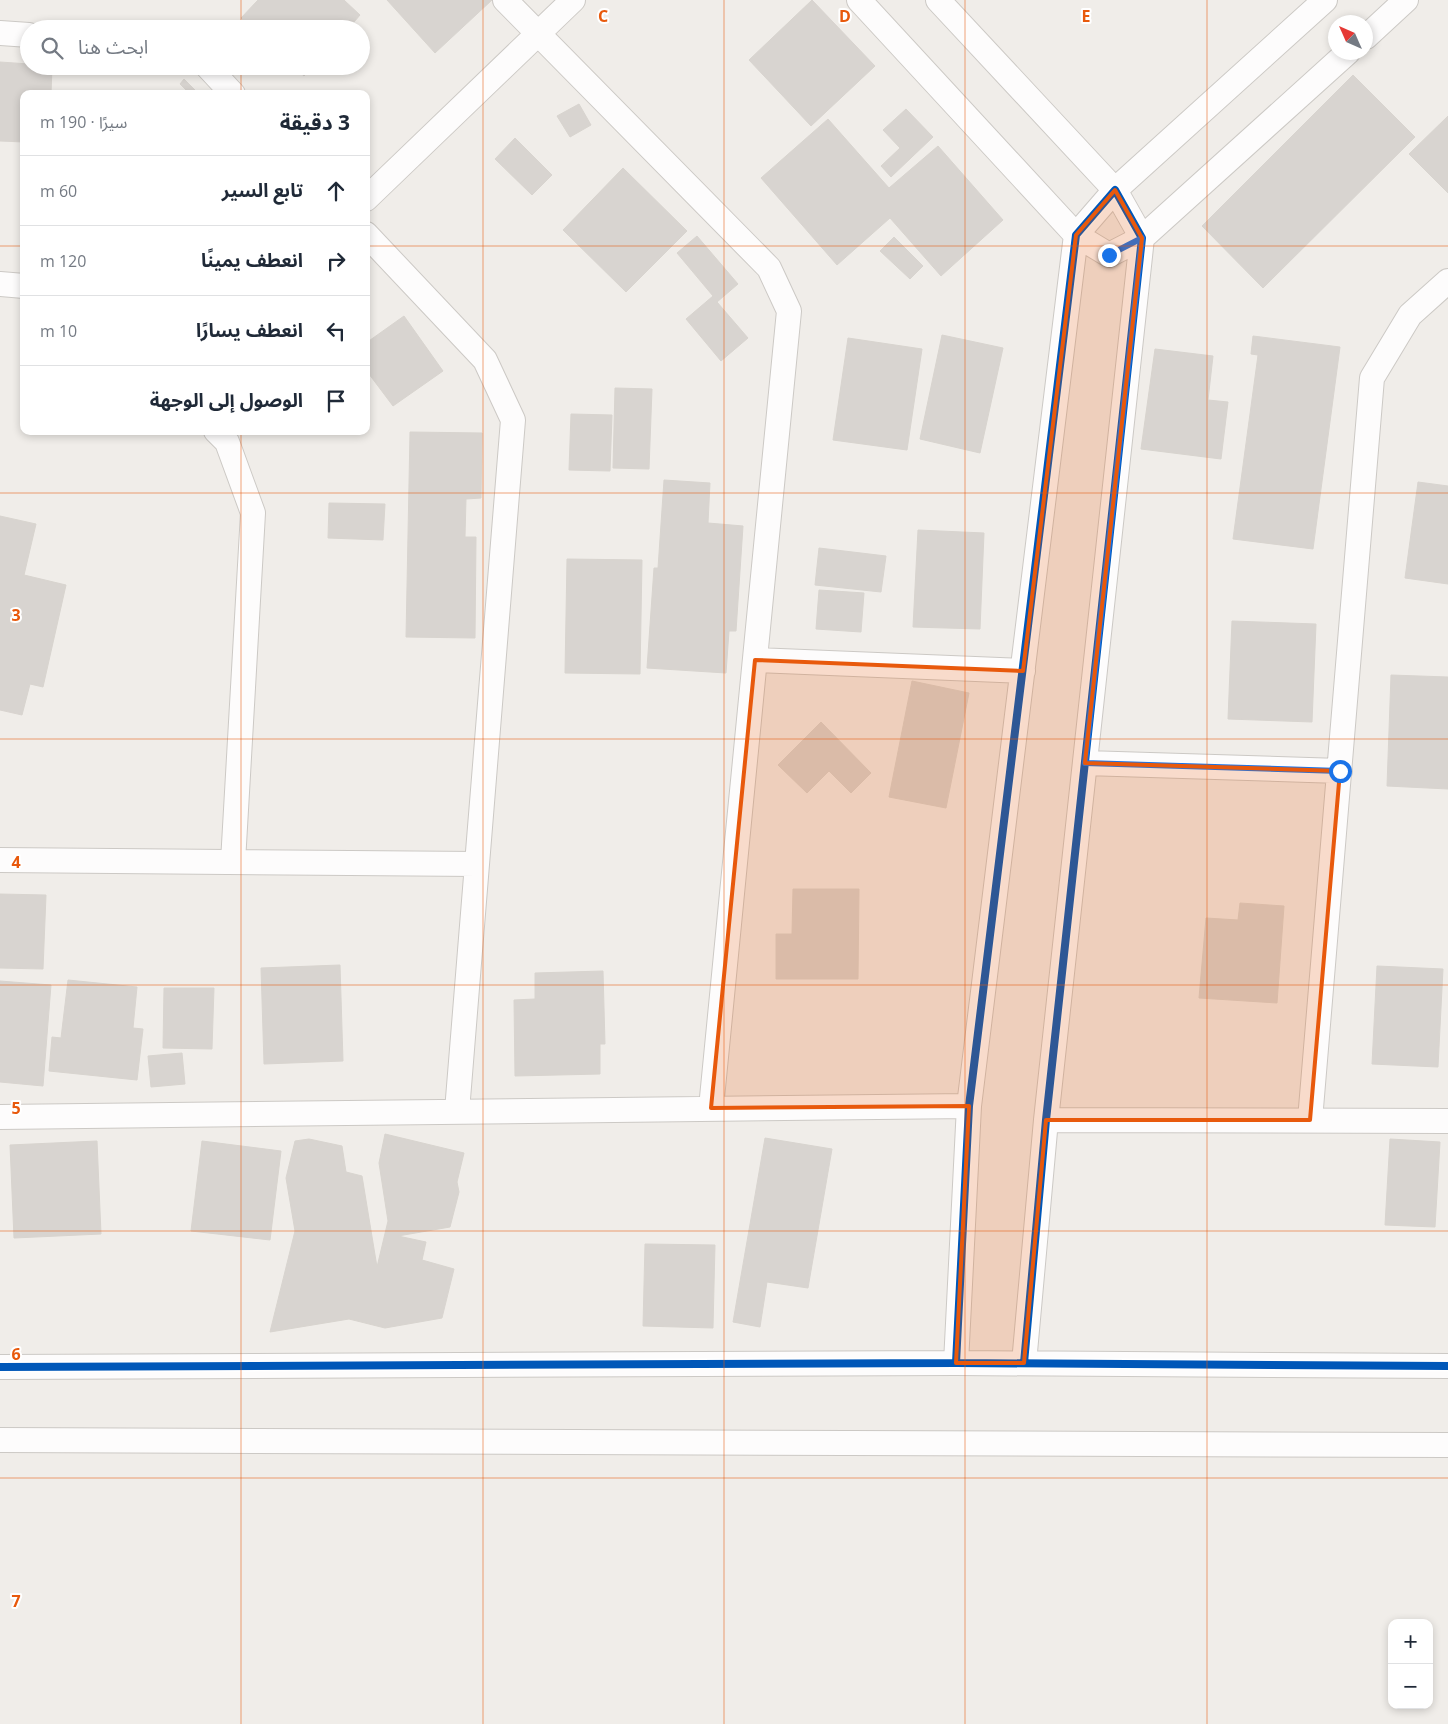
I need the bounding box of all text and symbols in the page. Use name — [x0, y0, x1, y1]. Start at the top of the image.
text: C — [598, 5, 608, 27]
text: D — [839, 5, 851, 27]
text: E — [1082, 5, 1091, 27]
north arrow — [1328, 15, 1373, 60]
search box — [20, 20, 370, 75]
icon: search — [38, 34, 66, 62]
text: ابحث هنا — [78, 34, 148, 60]
text: 3 دقيقة — [280, 108, 350, 136]
text: سيرًا · 190 m — [40, 111, 127, 133]
text: تابع السير — [222, 177, 303, 203]
icon: ahead — [322, 177, 350, 205]
text: 60 m — [40, 180, 77, 202]
route end — [1098, 244, 1121, 267]
text: انعطف يمينًا — [201, 247, 303, 273]
icon: right — [322, 247, 350, 275]
text: 120 m — [40, 250, 86, 272]
text: انعطف يسارًا — [196, 317, 303, 343]
icon: left — [322, 317, 350, 345]
text: 10 m — [40, 320, 77, 342]
text: الوصول إلى الوجهة — [150, 387, 303, 413]
icon: arrive — [322, 387, 350, 415]
text: 3 — [11, 604, 21, 626]
route start — [1329, 760, 1352, 783]
text: 4 — [11, 851, 21, 873]
text: 5 — [11, 1097, 21, 1119]
text: 6 — [11, 1343, 21, 1365]
text: 7 — [11, 1590, 21, 1612]
map controls — [1388, 1619, 1433, 1709]
button: + — [1388, 1619, 1433, 1664]
button: − — [1388, 1664, 1433, 1709]

